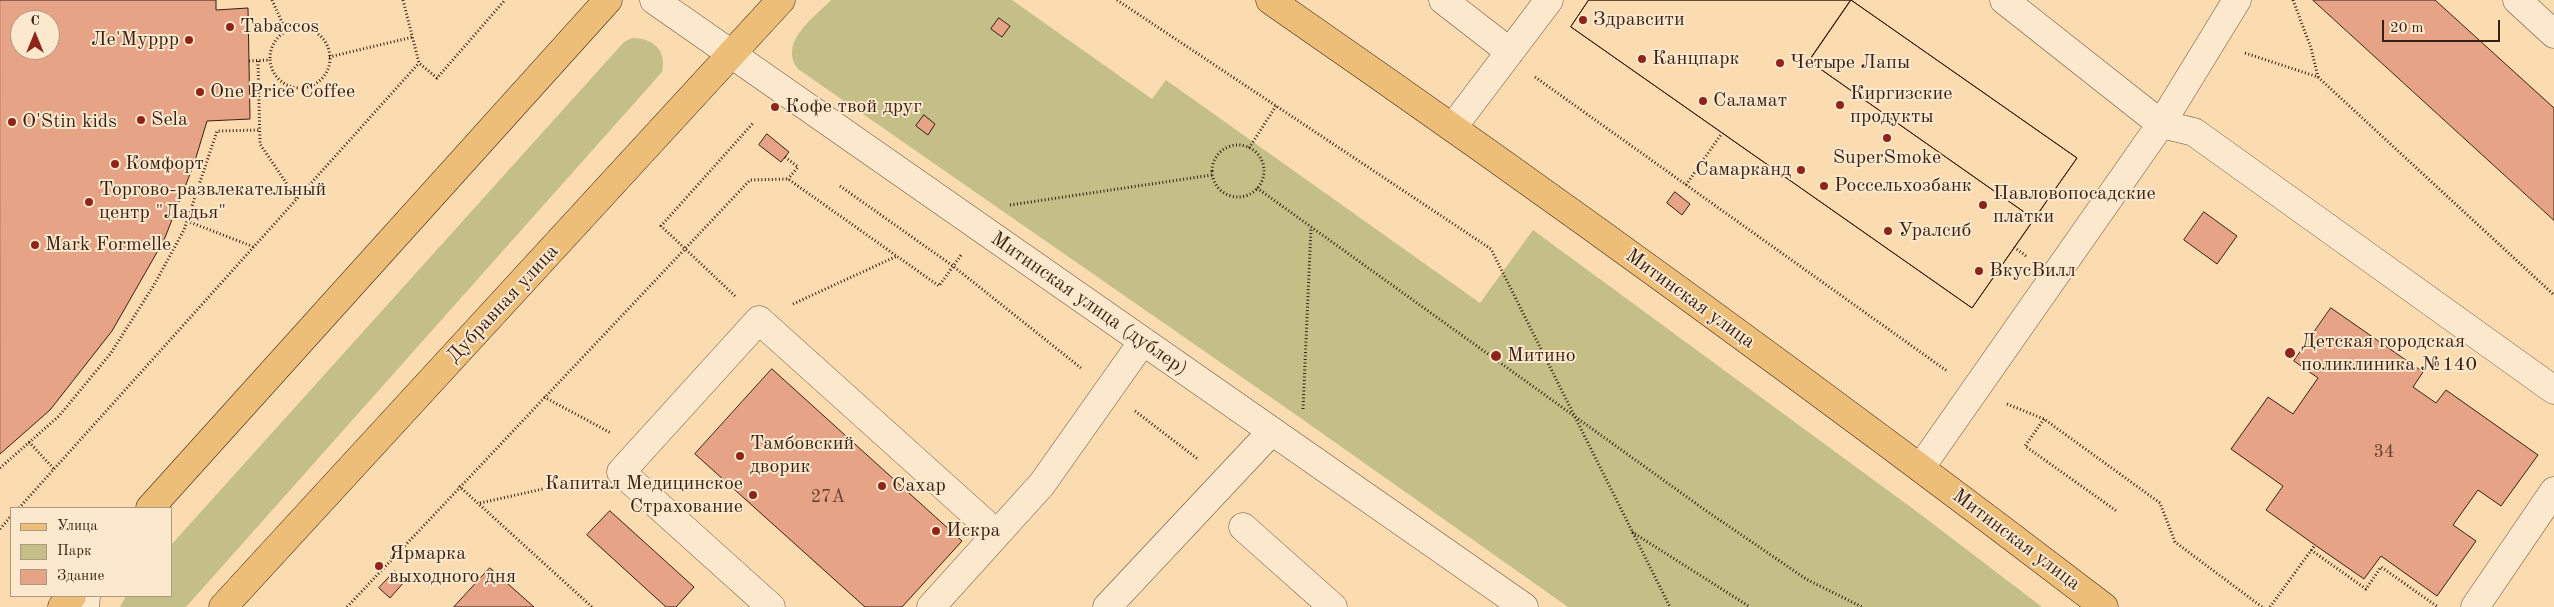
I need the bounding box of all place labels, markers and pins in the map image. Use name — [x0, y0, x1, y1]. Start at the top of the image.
place label: Здравсити — [1593, 8, 1685, 32]
marker: Здравсити — [1577, 14, 1589, 26]
place label: Tabaccos — [240, 15, 319, 39]
marker: Tabaccos — [224, 21, 236, 33]
place label: Ле'Муррр — [91, 28, 179, 52]
marker: Ле'Муррр — [183, 34, 195, 46]
place label: Канцпарк — [1652, 47, 1740, 71]
place label: Четыре Лапы — [1790, 51, 1910, 75]
marker: Канцпарк — [1636, 53, 1648, 65]
marker: Четыре Лапы — [1774, 57, 1786, 69]
place label: One Price Coffee — [210, 80, 355, 104]
place label: Киргизские продукты — [1850, 82, 1953, 129]
marker: One Price Coffee — [194, 86, 206, 98]
place label: Саламат — [1713, 89, 1787, 113]
place label: Кофе твой друг — [785, 95, 922, 119]
marker: Саламат — [1697, 95, 1709, 107]
marker: Киргизские продукты — [1834, 99, 1846, 111]
marker: Кофе твой друг — [769, 101, 781, 113]
place label: Sela — [151, 108, 188, 132]
place label: O'Stin kids — [22, 110, 117, 134]
marker: Sela — [135, 114, 147, 126]
marker: O'Stin kids — [6, 116, 18, 128]
marker: SuperSmoke — [1881, 132, 1893, 144]
place label: SuperSmoke — [1833, 146, 1941, 170]
place label: Комфорт — [125, 152, 204, 176]
marker: Комфорт — [109, 158, 121, 170]
place label: Самарканд — [1695, 158, 1791, 182]
marker: Самарканд — [1795, 164, 1807, 176]
place label: Россельхозбанк — [1834, 174, 1972, 198]
place label: Торгово-развлекательный центр "Ладья" — [99, 178, 326, 225]
marker: Россельхозбанк — [1818, 180, 1830, 192]
place label: Павловопосадские платки — [1993, 182, 2156, 229]
marker: Торгово-развлекательный центр "Ладья" — [83, 196, 95, 208]
marker: Павловопосадские платки — [1977, 199, 1989, 211]
place label: Уралсиб — [1898, 219, 1971, 243]
marker: Уралсиб — [1882, 225, 1894, 237]
place label: Mark Formelle — [45, 233, 171, 257]
marker: Mark Formelle — [29, 239, 41, 251]
place label: ВкусВилл — [1989, 259, 2076, 283]
marker: ВкусВилл — [1973, 265, 1985, 277]
place label: Детская городская поликлиника №140 — [2301, 330, 2477, 377]
place label: Митино — [1507, 344, 1576, 368]
marker: Детская городская поликлиника №140 — [2283, 346, 2297, 360]
marker: Митино — [1489, 349, 1503, 363]
place label: Тамбовский дворик — [750, 432, 854, 479]
marker: Тамбовский дворик — [734, 450, 746, 462]
place label: Капитал Медицинское Страхование — [545, 472, 743, 519]
place label: Сахар — [892, 474, 946, 498]
marker: Сахар — [876, 480, 888, 492]
marker: Капитал Медицинское Страхование — [747, 489, 759, 501]
place label: Искра — [946, 519, 1000, 543]
marker: Искра — [930, 525, 942, 537]
place label: Ярмарка выходного дня — [389, 542, 516, 589]
marker: Ярмарка выходного дня — [373, 560, 385, 572]

